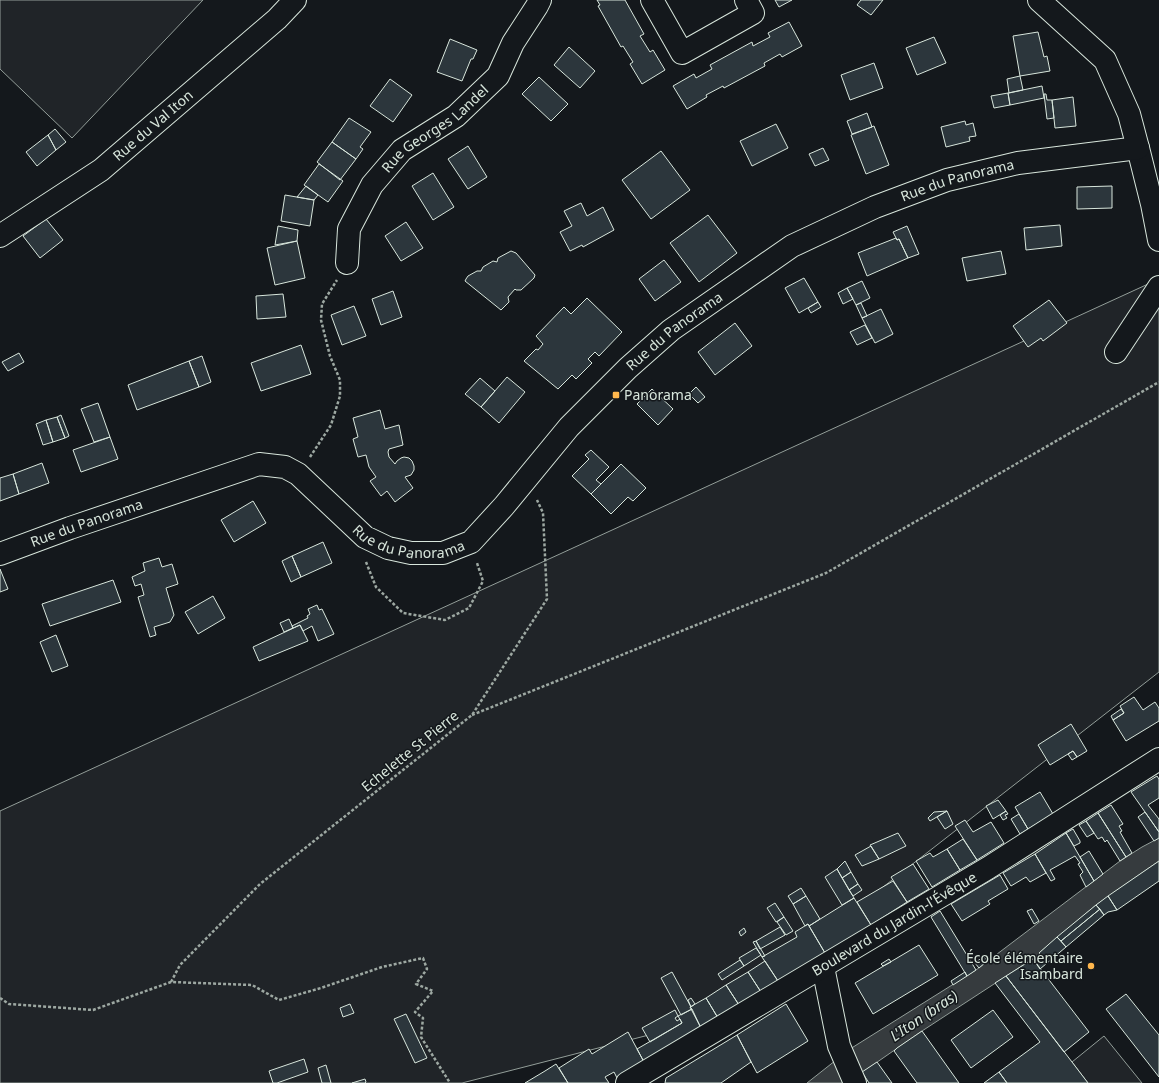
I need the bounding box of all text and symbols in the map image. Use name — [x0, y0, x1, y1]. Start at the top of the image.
street label: Rue Georges Landel — [377, 80, 492, 176]
street label: Rue du Val Iton — [108, 85, 197, 165]
street label: Rue du Panorama — [898, 154, 1016, 206]
street label: Rue du Panorama — [622, 287, 726, 375]
place label: Panorama — [624, 385, 692, 404]
marker: Panorama — [611, 390, 621, 400]
street label: Rue du Panorama — [28, 494, 145, 551]
street label: Rue du Panorama — [349, 520, 467, 562]
street label: Echelette St Pierre — [357, 705, 462, 796]
street label: Boulevard du Jardin-l'Évêque — [808, 867, 980, 980]
place label: École élémentaire Isambard — [966, 948, 1083, 983]
marker: École élémentaire Isambard — [1086, 961, 1096, 971]
water label: L'Iton (bras) — [885, 985, 961, 1045]

